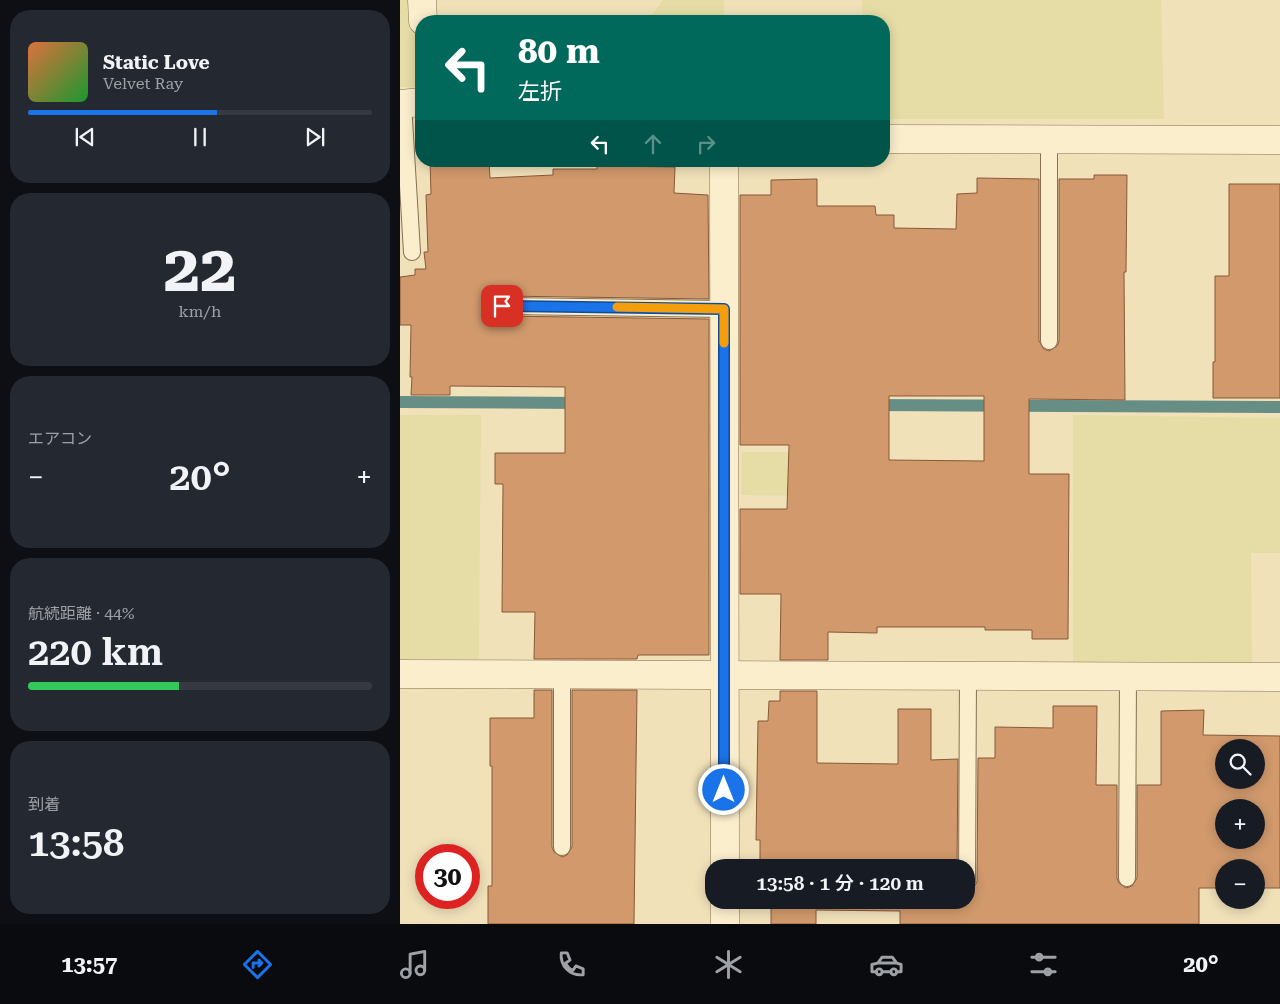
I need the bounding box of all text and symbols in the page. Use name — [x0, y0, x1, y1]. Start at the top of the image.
text: 80 m — [518, 31, 600, 72]
icon: left — [435, 35, 500, 100]
text: Static Love — [103, 51, 210, 74]
text: Velvet Ray — [103, 74, 183, 93]
text: 左折 — [518, 79, 562, 104]
icon: previous — [71, 123, 99, 151]
icon: pause — [186, 123, 214, 151]
icon: next — [301, 123, 329, 151]
icon: left — [586, 130, 614, 158]
icon: ahead — [639, 130, 667, 158]
icon: right — [692, 130, 720, 158]
text: 22 — [164, 231, 236, 307]
pin — [481, 285, 523, 327]
icon: arrive — [488, 292, 516, 320]
text: km/h — [179, 302, 221, 321]
text: エアコン — [28, 429, 92, 448]
text: 20° — [169, 455, 231, 499]
text: − — [28, 461, 44, 494]
text: + — [356, 461, 372, 494]
text: 航続距離 · 44% — [28, 604, 135, 623]
text: 220 km — [28, 630, 163, 674]
map controls — [1215, 739, 1265, 909]
button: search — [1215, 739, 1265, 789]
position arrow — [697, 763, 749, 815]
text: 到着 — [28, 795, 60, 814]
button: + — [1215, 799, 1265, 849]
text: 13:58 — [28, 821, 124, 865]
speed limit sign: 30 — [415, 844, 480, 909]
button: − — [1215, 859, 1265, 909]
text: 13:58 · 1 分 · 120 m — [756, 872, 924, 895]
icon: directions — [240, 947, 275, 982]
icon: music — [397, 947, 432, 982]
icon: phone — [554, 947, 589, 982]
icon: climate — [711, 947, 746, 982]
icon: car — [869, 947, 904, 982]
icon: filters — [1026, 947, 1061, 982]
text: 13:57 — [61, 952, 117, 977]
text: 20° — [1183, 952, 1219, 977]

